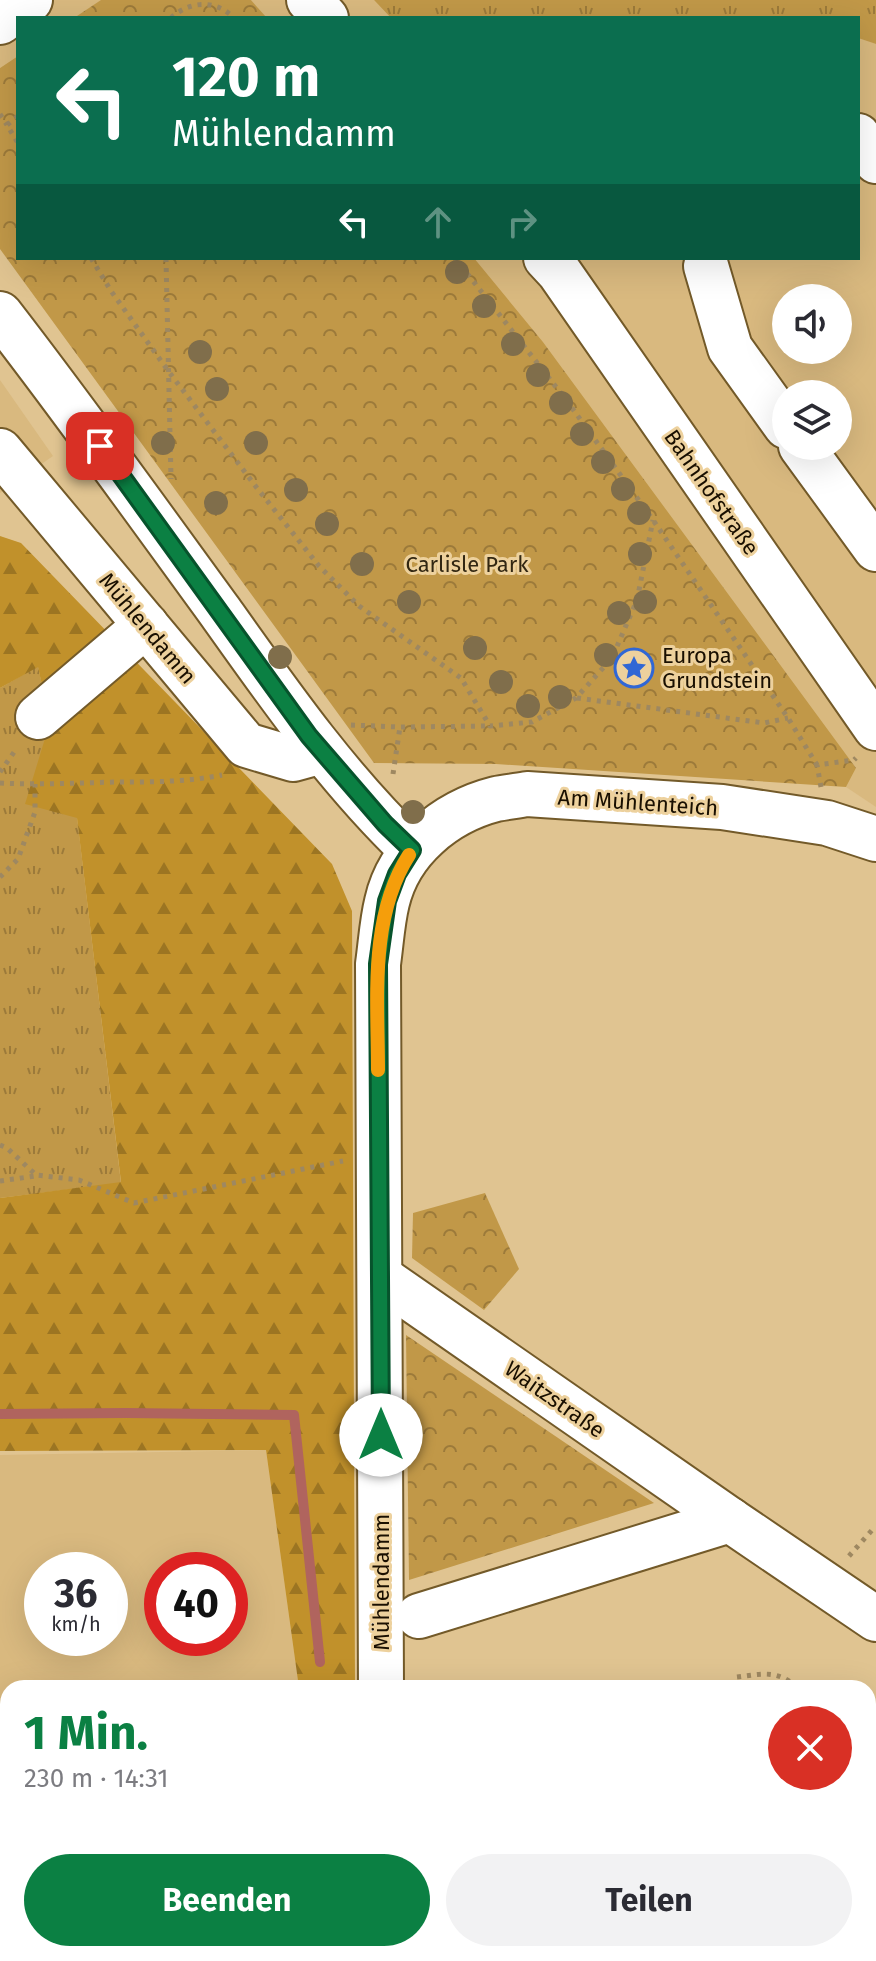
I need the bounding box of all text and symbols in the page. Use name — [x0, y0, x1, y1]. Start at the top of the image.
text: 120 m — [172, 44, 320, 111]
icon: left — [40, 48, 144, 152]
text: Mühlendamm — [172, 112, 396, 156]
icon: left — [332, 200, 376, 244]
icon: ahead — [416, 200, 460, 244]
icon: right — [500, 200, 544, 244]
map controls — [772, 284, 852, 460]
button: sound — [772, 284, 852, 364]
button: layers — [772, 380, 852, 460]
pin — [66, 412, 134, 480]
icon: arrive — [78, 424, 122, 468]
street label: Bahnhofstraße — [658, 424, 765, 560]
park label: Carlisle Park — [406, 551, 529, 578]
street label: Mühlendamm — [93, 567, 202, 689]
place label: Europa Grundstein — [662, 642, 772, 694]
place icon: Europa Grundstein — [613, 647, 655, 689]
street label: Am Mühlenteich — [557, 783, 719, 822]
street label: Waitzstraße — [499, 1355, 610, 1444]
position arrow — [339, 1393, 423, 1477]
street label: Mühlendamm — [368, 1514, 395, 1650]
speed limit sign: 40 — [144, 1552, 248, 1656]
text: 36 — [54, 1570, 98, 1618]
text: km/h — [51, 1612, 101, 1636]
text: 1 Min. — [24, 1704, 148, 1762]
button: close — [768, 1706, 852, 1790]
text: 230 m · 14:31 — [24, 1763, 169, 1794]
button: Beenden — [24, 1854, 430, 1946]
button: Teilen — [446, 1854, 852, 1946]

